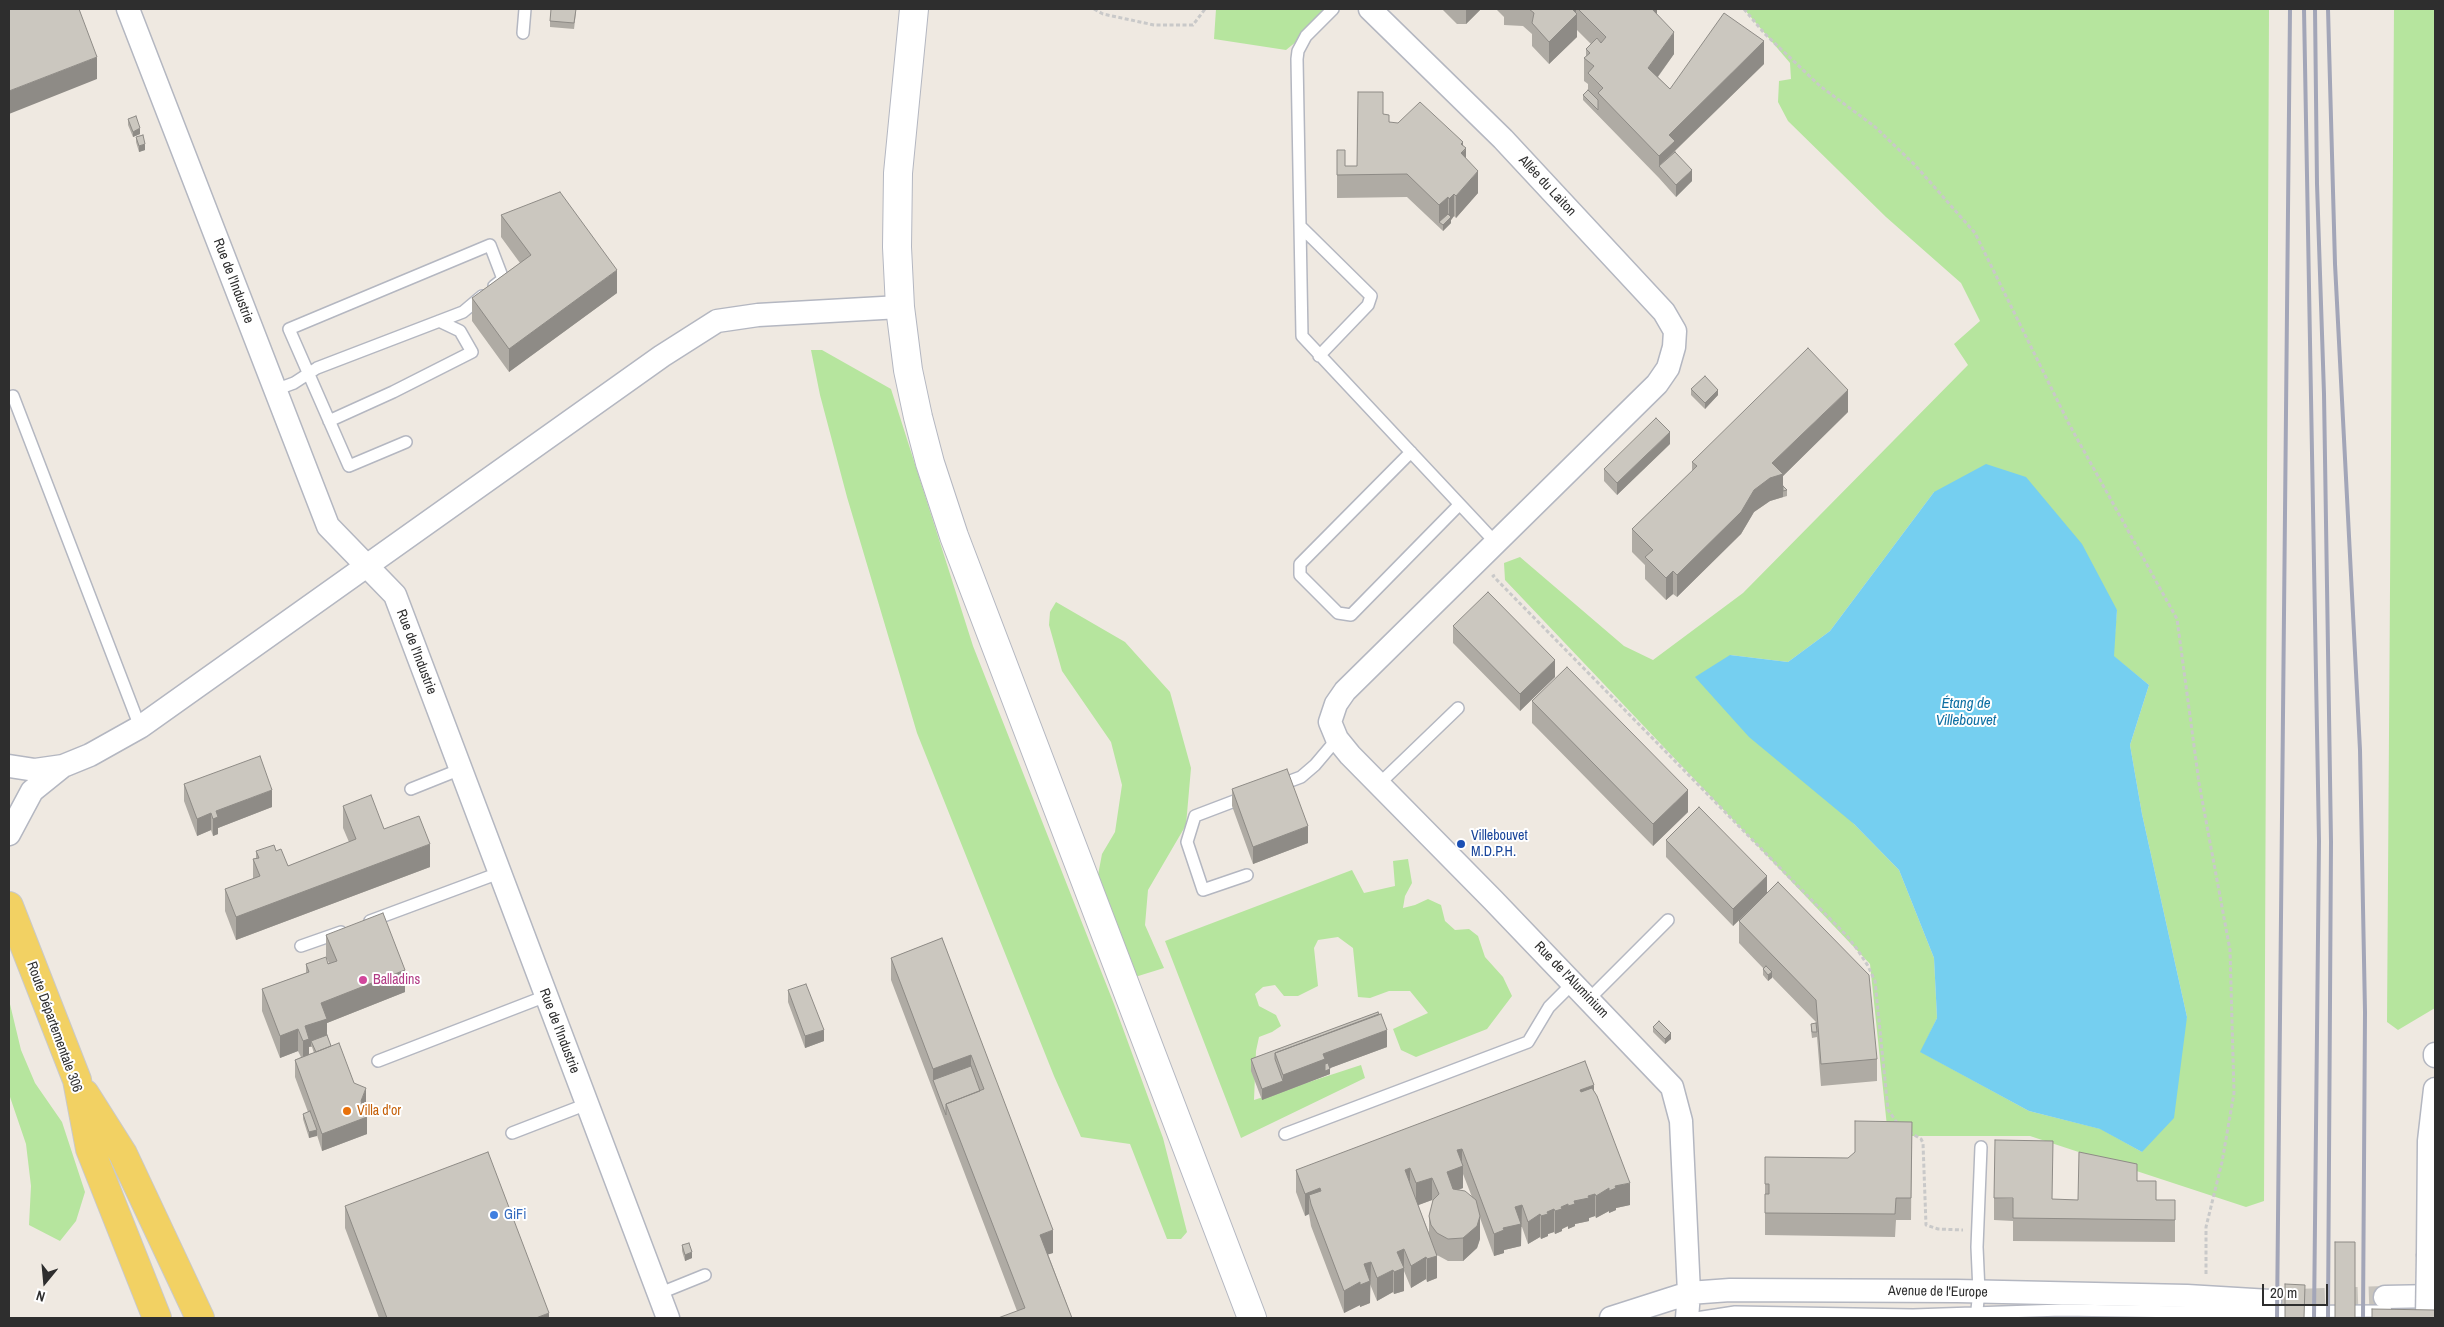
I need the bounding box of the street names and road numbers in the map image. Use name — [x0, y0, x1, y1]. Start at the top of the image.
street label: Allée du Laiton — [1515, 152, 1579, 220]
street label: Rue de l'Industrie — [209, 236, 257, 326]
street label: Rue de l'Industrie — [392, 607, 440, 697]
street label: Rue de l'Aluminium — [1530, 938, 1612, 1022]
street label: Route Départementale 306 — [23, 959, 85, 1095]
street label: Rue de l'Industrie — [535, 986, 583, 1076]
street label: Avenue de l'Europe — [1888, 1283, 1988, 1301]

